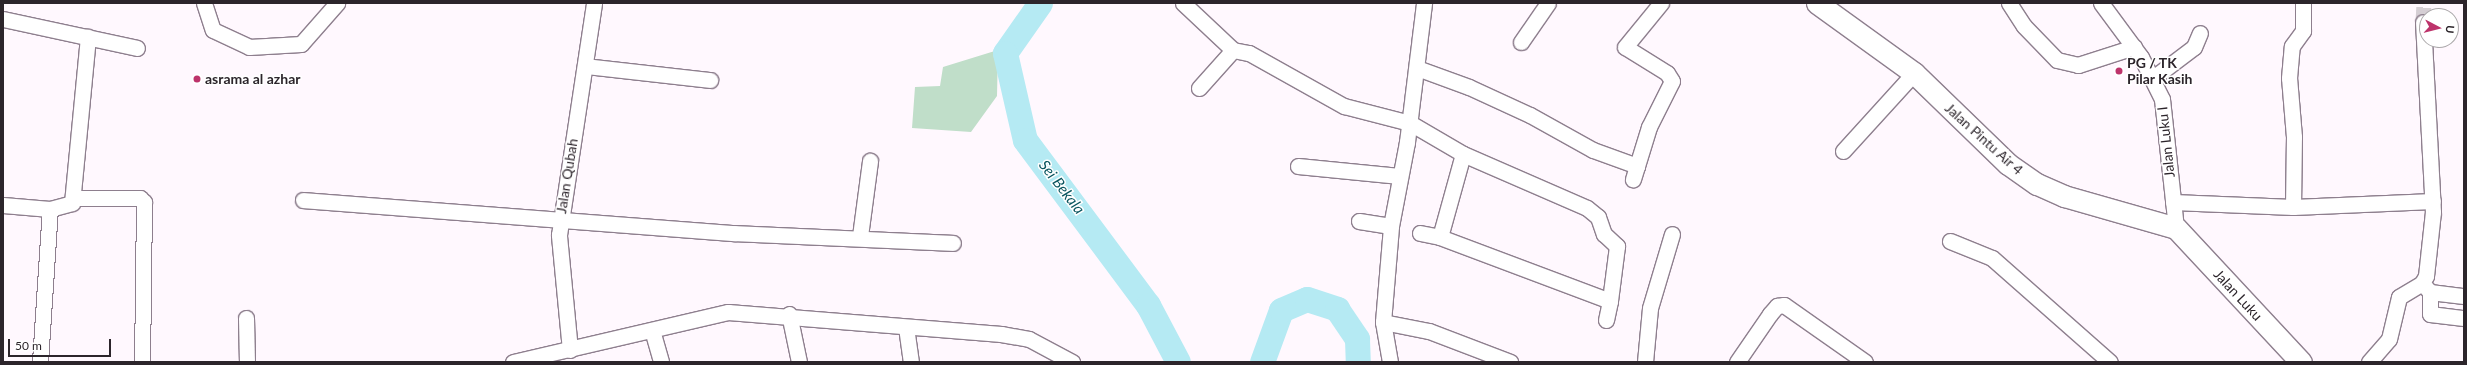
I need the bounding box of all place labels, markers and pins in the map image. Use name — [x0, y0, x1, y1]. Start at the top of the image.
place label: PG / TK Pilar Kasih — [2127, 55, 2193, 88]
marker: PG / TK Pilar Kasih — [2114, 66, 2124, 76]
place label: asrama al azhar — [205, 71, 300, 87]
marker: asrama al azhar — [192, 74, 202, 84]

